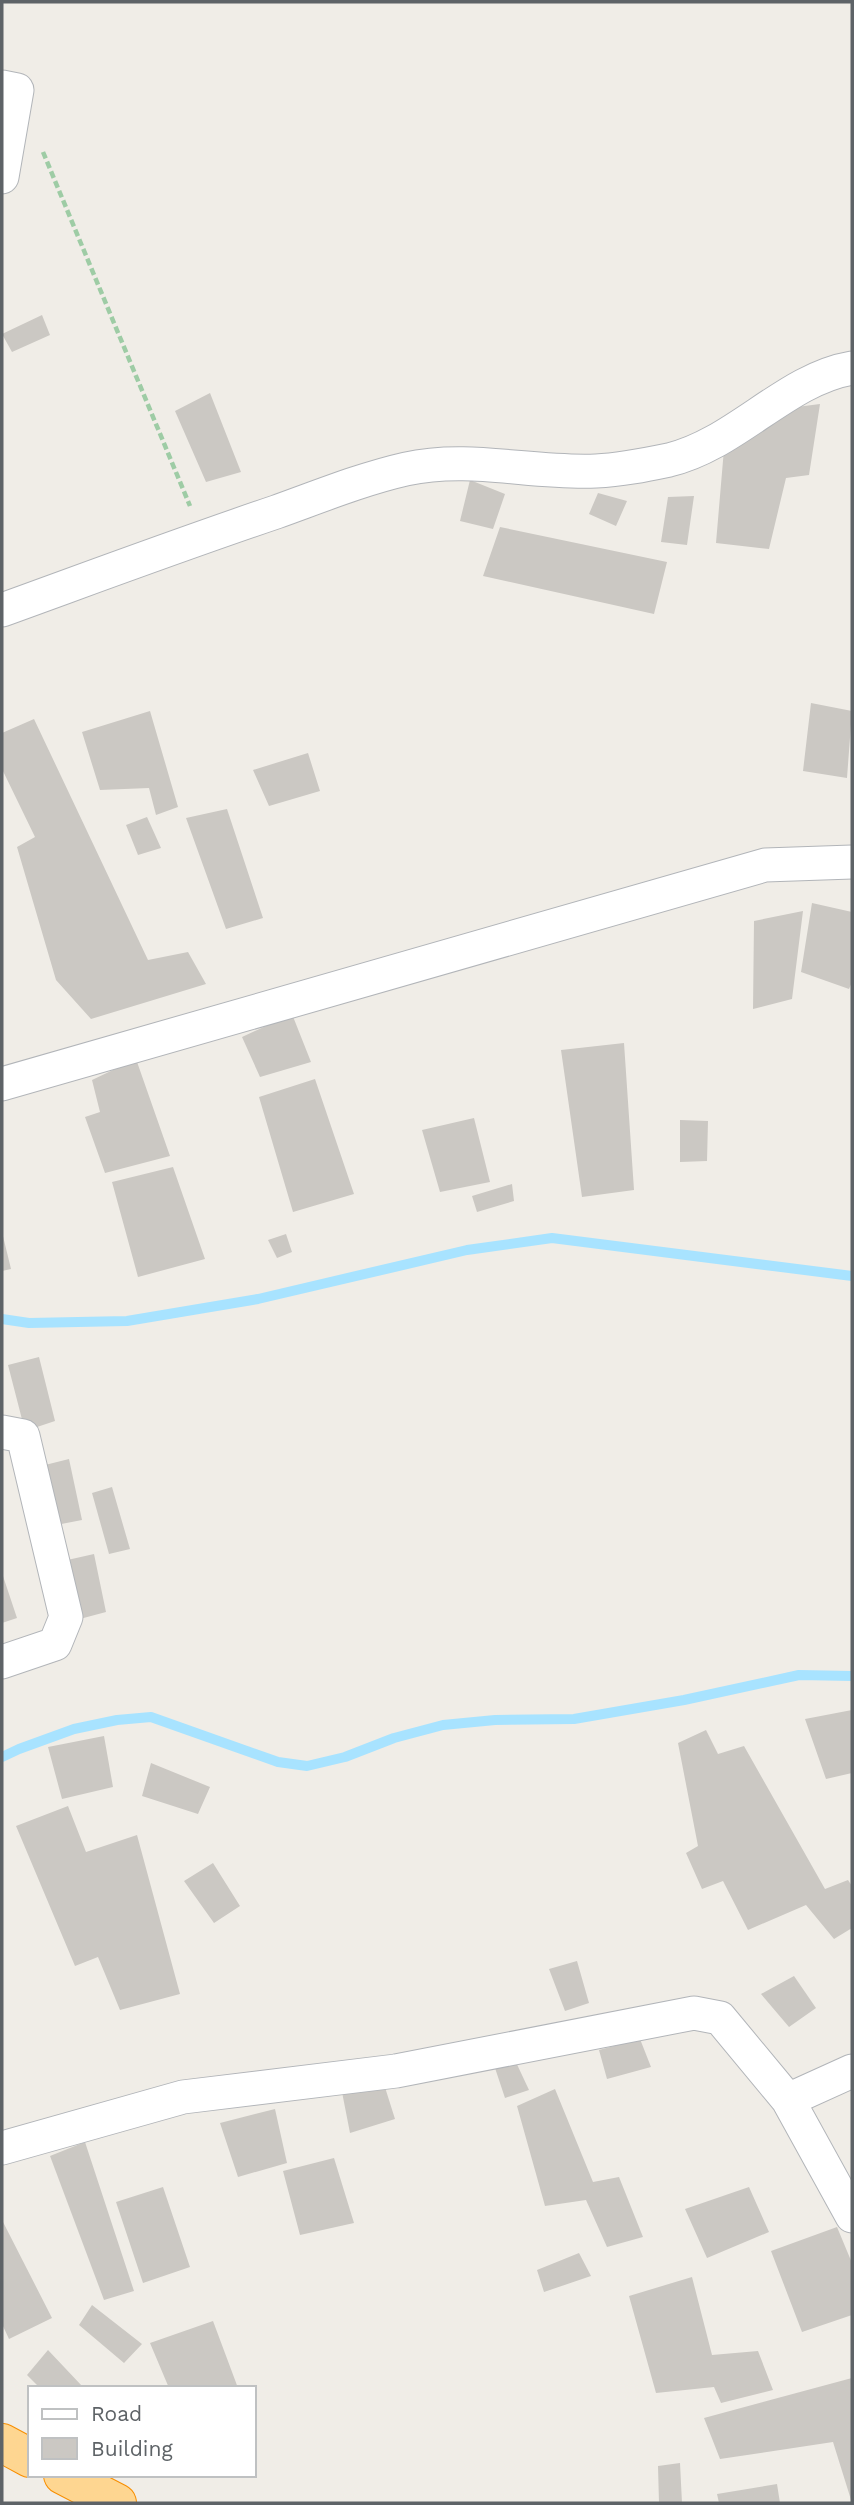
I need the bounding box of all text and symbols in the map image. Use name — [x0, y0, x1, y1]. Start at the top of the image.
legend — [28, 2386, 256, 2477]
text: Road — [91, 2401, 142, 2426]
text: Building — [91, 2436, 173, 2461]

